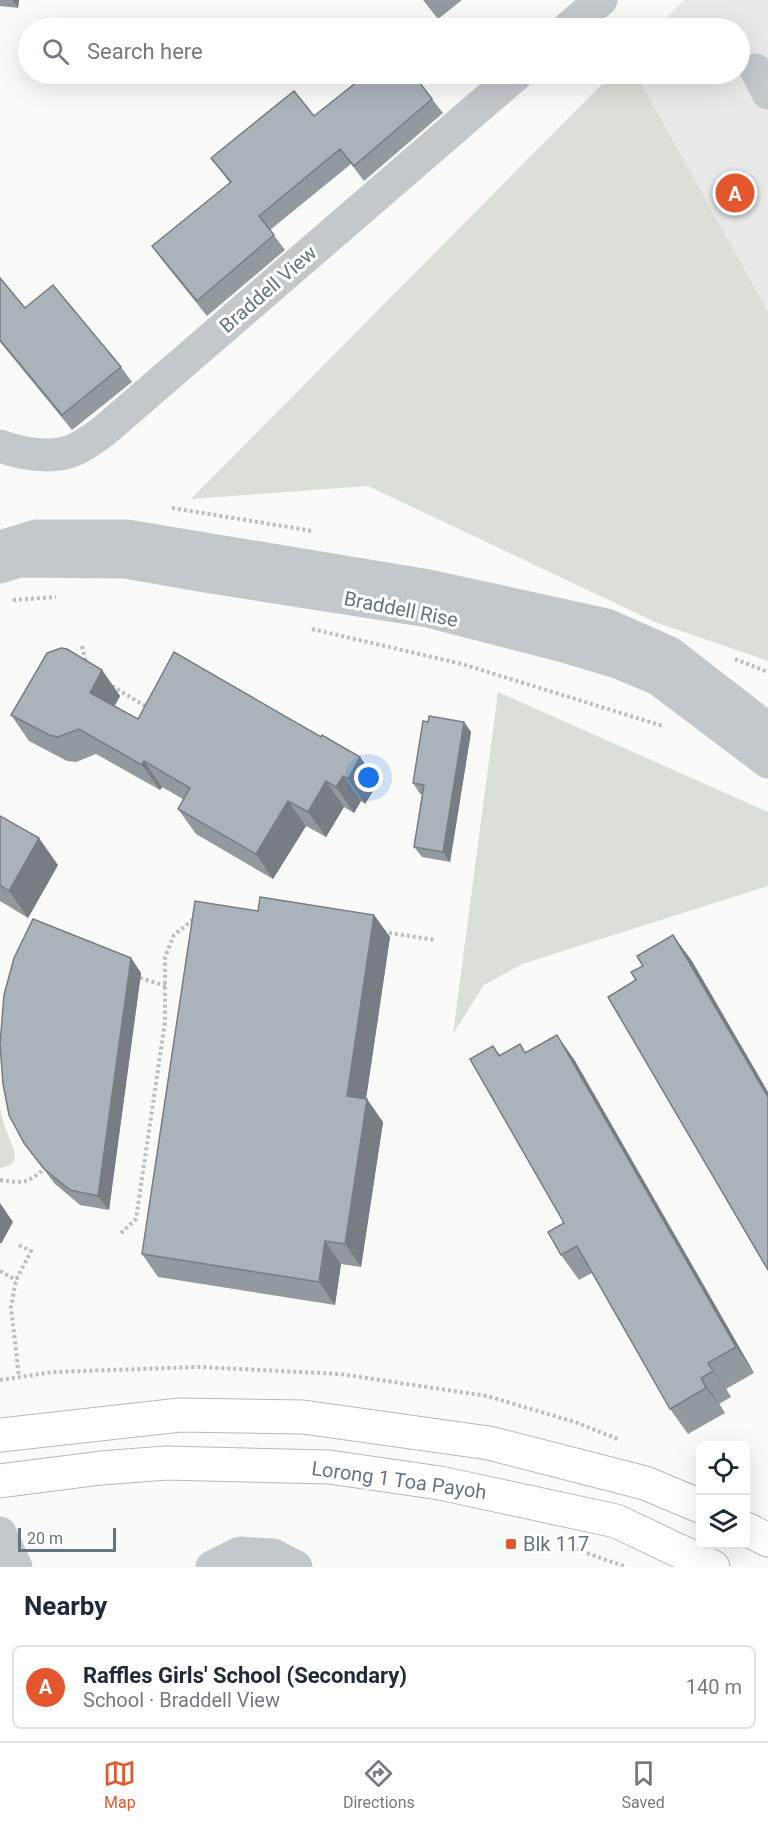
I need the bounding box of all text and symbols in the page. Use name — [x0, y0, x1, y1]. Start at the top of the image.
search box — [18, 18, 750, 84]
icon: search — [39, 35, 72, 68]
text: Search here — [87, 39, 203, 64]
pin: A — [716, 170, 754, 216]
street label: Braddell View — [215, 240, 321, 338]
street label: Braddell Rise — [342, 586, 460, 632]
your location — [354, 763, 383, 792]
map controls — [696, 1441, 750, 1549]
button: locate — [696, 1441, 750, 1495]
street label: Lorong 1 Toa Payoh — [310, 1456, 488, 1504]
button: layers — [696, 1495, 750, 1549]
scale bar — [18, 1525, 116, 1552]
text: 20 m — [27, 1529, 63, 1548]
place label: Blk 117 — [523, 1532, 589, 1556]
marker: Blk 117 — [504, 1537, 518, 1551]
text: Nearby — [24, 1591, 107, 1621]
text: Raffles Girls' School (Secondary) — [83, 1663, 407, 1688]
text: A — [39, 1675, 52, 1699]
text: 140 m — [686, 1675, 742, 1699]
text: School · Braddell View — [83, 1688, 280, 1712]
tab: Map — [103, 1757, 136, 1812]
tab: Directions — [343, 1757, 415, 1812]
tab: Saved — [621, 1757, 665, 1812]

